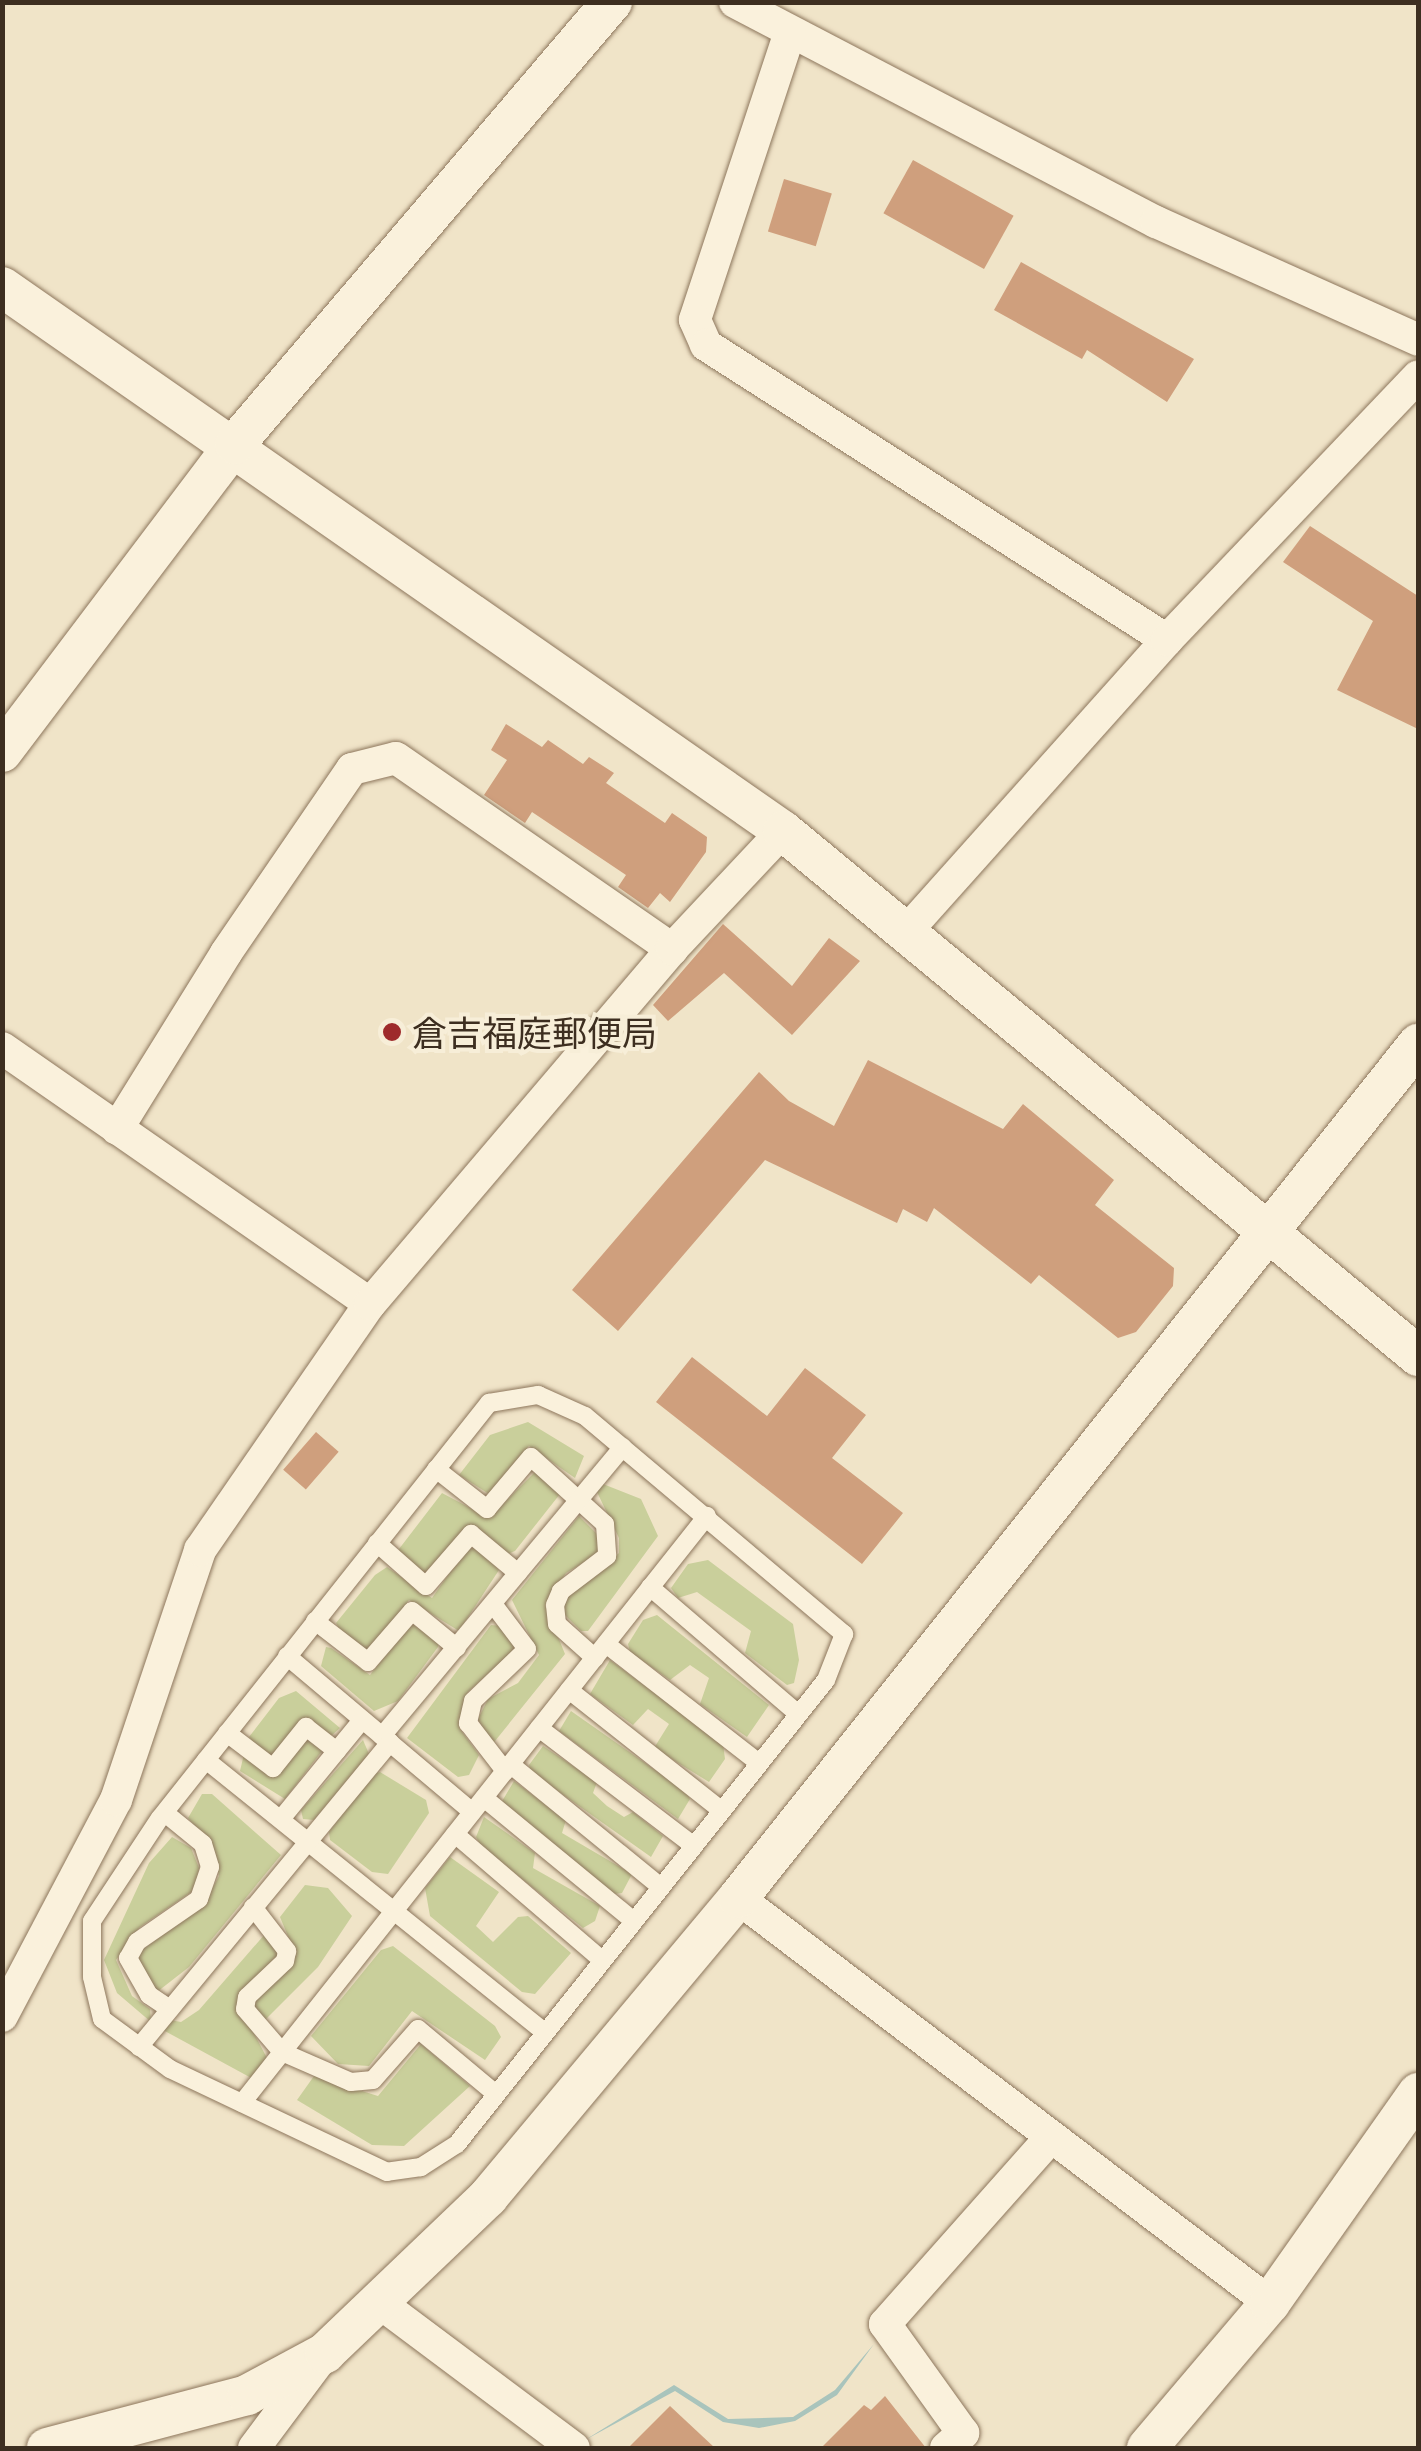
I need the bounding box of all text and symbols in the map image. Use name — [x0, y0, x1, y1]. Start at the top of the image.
place label: 倉吉福庭郵便局 — [412, 1011, 657, 1053]
marker: 倉吉福庭郵便局 — [381, 1021, 403, 1043]

